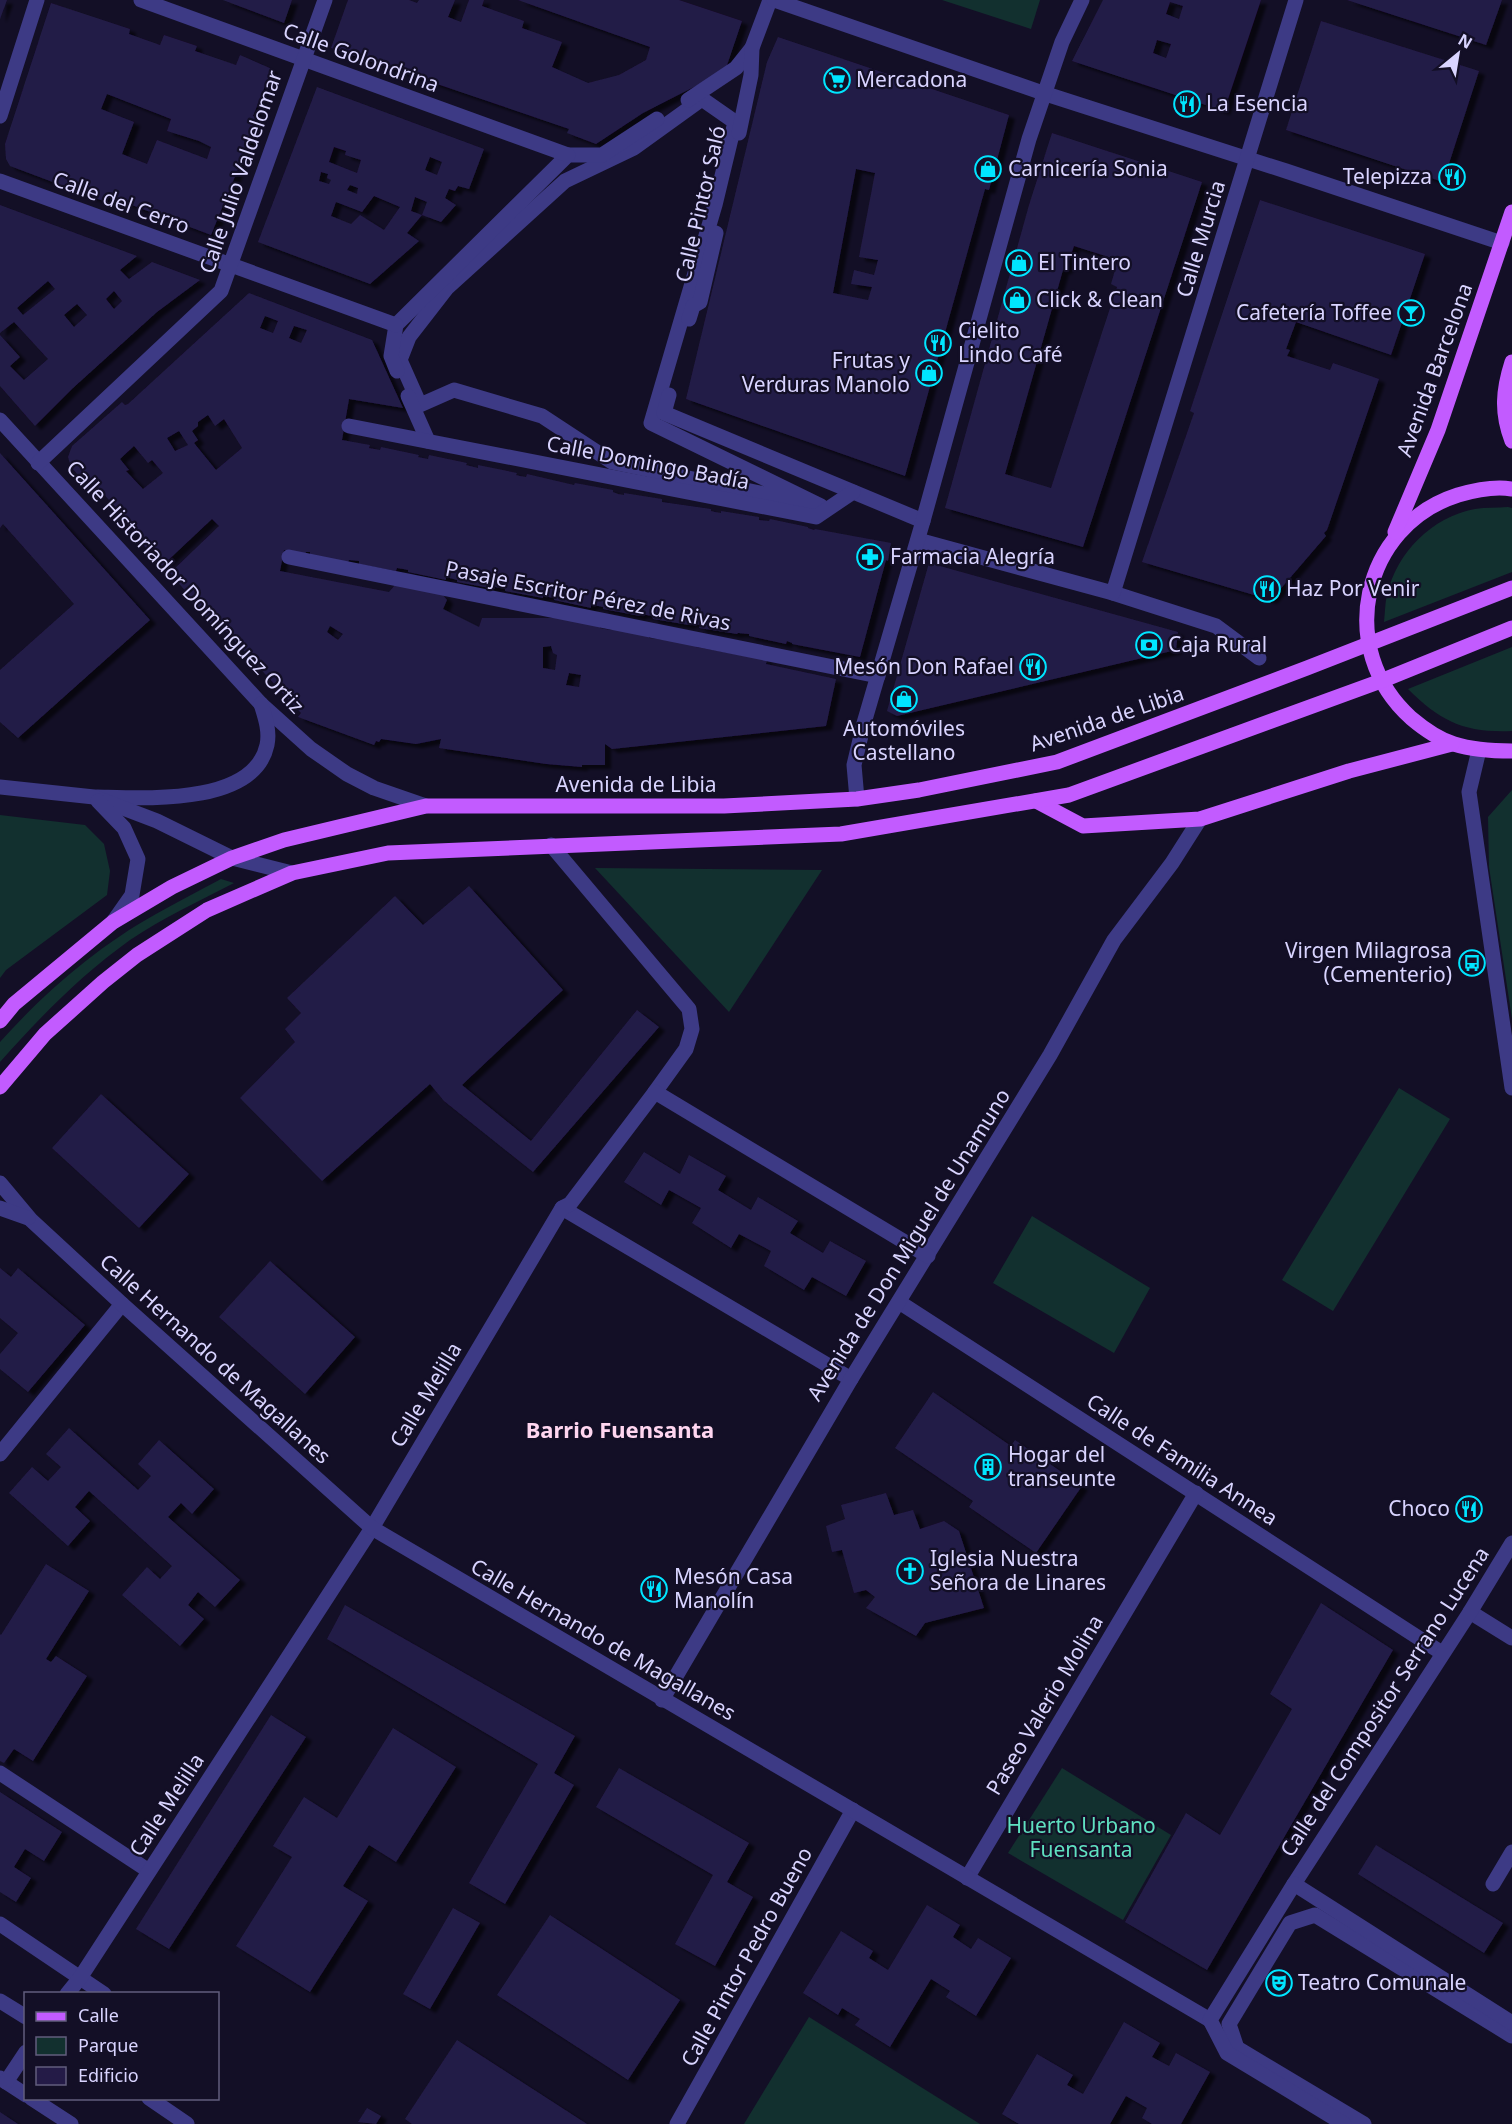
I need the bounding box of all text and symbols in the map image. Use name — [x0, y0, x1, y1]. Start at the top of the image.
street label: Calle Golondrina — [279, 16, 443, 98]
north arrow — [1428, 24, 1488, 84]
text: N — [1454, 28, 1477, 54]
supermarket icon: Mercadona — [822, 65, 852, 95]
place label: Mercadona — [856, 65, 967, 93]
street label: Calle Julio Valdelomar — [192, 66, 288, 277]
restaurant icon: La Esencia — [1172, 89, 1202, 119]
place label: La Esencia — [1206, 89, 1308, 117]
street label: Calle Pintor Saló — [668, 123, 732, 285]
shop icon: Carnicería Sonia — [973, 154, 1003, 184]
place label: Carnicería Sonia — [1008, 154, 1168, 182]
place label: Telepizza — [1343, 162, 1432, 190]
restaurant icon: Telepizza — [1437, 162, 1467, 192]
street label: Calle del Cerro — [49, 164, 194, 240]
street label: Calle Murcia — [1169, 177, 1231, 301]
shop icon: El Tintero — [1004, 248, 1034, 278]
place label: El Tintero — [1038, 248, 1131, 276]
street label: Avenida Barcelona — [1390, 279, 1479, 460]
shop icon: Click & Clean — [1002, 285, 1032, 315]
place label: Click & Clean — [1036, 285, 1163, 313]
place label: Cafetería Toffee — [1236, 298, 1392, 326]
bar icon: Cafetería Toffee — [1396, 298, 1426, 328]
place label: Cielito Lindo Café — [958, 316, 1063, 368]
restaurant icon: Cielito Lindo Café — [923, 328, 953, 358]
place label: Frutas y Verduras Manolo — [742, 346, 910, 398]
shop icon: Frutas y Verduras Manolo — [914, 358, 944, 388]
street label: Calle Domingo Badía — [544, 429, 752, 495]
street label: Calle Historiador Domínguez Ortiz — [61, 454, 311, 719]
pharmacy icon: Farmacia Alegría — [855, 542, 885, 572]
place label: Farmacia Alegría — [890, 542, 1055, 570]
street label: Pasaje Escritor Pérez de Rivas — [443, 554, 733, 636]
restaurant icon: Haz Por Venir — [1252, 574, 1282, 604]
place label: Haz Por Venir — [1286, 574, 1420, 602]
bank icon: Caja Rural — [1134, 630, 1164, 660]
place label: Caja Rural — [1168, 630, 1267, 658]
place label: Mesón Don Rafael — [834, 652, 1014, 680]
restaurant icon: Mesón Don Rafael — [1018, 652, 1048, 682]
street label: Avenida de Libia — [1026, 679, 1187, 758]
shop icon: Automóviles Castellano — [889, 684, 919, 714]
place label: Automóviles Castellano — [843, 714, 965, 766]
street label: Avenida de Libia — [555, 770, 717, 798]
place label: Virgen Milagrosa (Cementerio) — [1285, 936, 1452, 988]
bus stop icon: Virgen Milagrosa (Cementerio) — [1457, 948, 1487, 978]
street label: Avenida de Don Miguel de Unamuno — [800, 1083, 1016, 1406]
street label: Calle Hernando de Magallanes — [94, 1247, 337, 1469]
street label: Calle Melilla — [383, 1337, 467, 1452]
street label: Calle de Familia Annea — [1082, 1387, 1283, 1531]
district label: Barrio Fuensanta — [526, 1414, 714, 1444]
place label: Hogar del transeunte — [1008, 1440, 1116, 1492]
building icon: Hogar del transeunte — [973, 1452, 1003, 1482]
place label: Choco — [1388, 1494, 1450, 1522]
restaurant icon: Choco — [1454, 1494, 1484, 1524]
street label: Calle del Compositor Serrano Lucena — [1273, 1541, 1495, 1862]
place label: Iglesia Nuestra Señora de Linares — [930, 1544, 1106, 1596]
street label: Calle Hernando de Magallanes — [466, 1552, 741, 1727]
church icon: Iglesia Nuestra Señora de Linares — [895, 1556, 925, 1586]
place label: Mesón Casa Manolín — [674, 1562, 793, 1614]
restaurant icon: Mesón Casa Manolín — [639, 1574, 669, 1604]
street label: Paseo Valerio Molina — [979, 1609, 1109, 1800]
street label: Calle Melilla — [122, 1748, 210, 1861]
park label: Huerto Urbano Fuensanta — [1006, 1811, 1156, 1863]
street label: Calle Pintor Pedro Bueno — [674, 1842, 818, 2071]
theatre icon: Teatro Comunale — [1264, 1968, 1294, 1998]
place label: Teatro Comunale — [1298, 1968, 1466, 1996]
legend — [24, 1992, 219, 2100]
text: Calle — [78, 2003, 119, 2027]
text: Parque — [78, 2033, 138, 2057]
text: Edificio — [78, 2063, 139, 2087]

